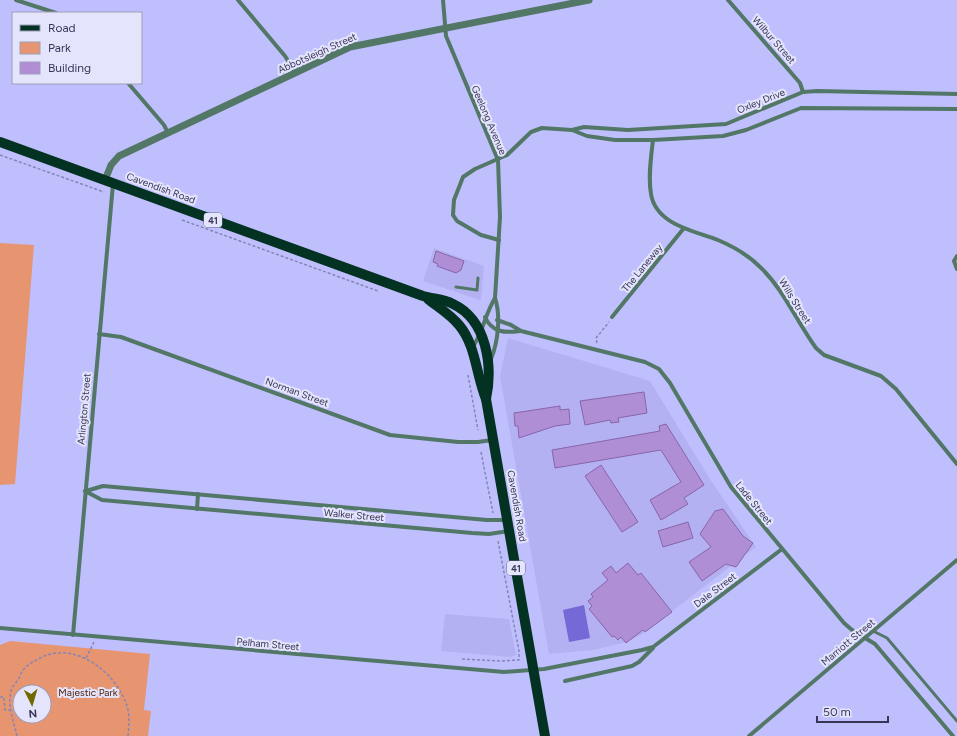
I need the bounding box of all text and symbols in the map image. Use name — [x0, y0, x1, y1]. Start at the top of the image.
legend — [12, 12, 142, 84]
street label: Wilbur Street — [750, 13, 799, 67]
text: Road — [48, 21, 76, 35]
street label: Abbotsleigh Street — [276, 30, 358, 76]
text: Park — [48, 41, 71, 55]
text: Building — [48, 61, 91, 75]
street label: Geelong Avenue — [469, 83, 510, 157]
street label: Oxley Drive — [735, 85, 788, 117]
street label: Cavendish Road — [125, 170, 197, 207]
road number: 41 — [204, 213, 222, 227]
street label: The Laneway — [619, 241, 666, 295]
street label: Wills Street — [776, 276, 814, 326]
street label: Arlington Street — [74, 372, 94, 445]
street label: Norman Street — [263, 375, 331, 410]
street label: Cavendish Road — [504, 469, 530, 543]
street label: Lade Street — [733, 479, 776, 528]
street label: Walker Street — [323, 506, 385, 524]
road number: 41 — [507, 561, 525, 575]
street label: Dale Street — [691, 570, 739, 610]
street label: Marriott Street — [818, 616, 878, 668]
street label: Pelham Street — [236, 635, 300, 653]
north arrow — [12, 684, 52, 724]
park label: Majestic Park — [58, 686, 118, 699]
scale bar — [817, 698, 888, 724]
text: 50 m — [823, 705, 851, 719]
text: N — [28, 707, 38, 720]

